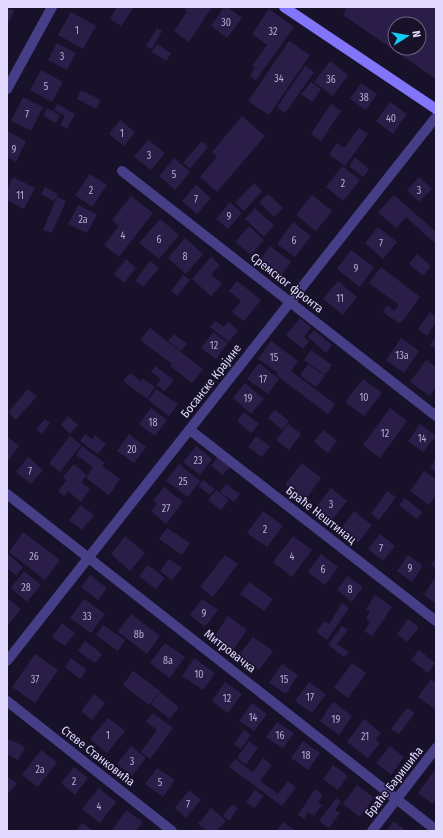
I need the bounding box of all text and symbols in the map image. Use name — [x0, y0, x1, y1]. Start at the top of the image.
north arrow — [387, 16, 427, 56]
house number: 30 — [221, 17, 231, 29]
house number: 1 — [75, 25, 79, 37]
house number: 32 — [269, 26, 278, 38]
text: N — [409, 30, 423, 39]
house number: 3 — [60, 51, 65, 63]
house number: 34 — [274, 73, 284, 85]
house number: 36 — [326, 74, 336, 86]
house number: 5 — [44, 81, 49, 93]
house number: 38 — [359, 92, 369, 104]
house number: 7 — [25, 109, 29, 121]
house number: 40 — [386, 113, 396, 125]
house number: 1 — [120, 128, 124, 140]
house number: 9 — [12, 144, 17, 156]
house number: 3 — [147, 150, 152, 162]
house number: 5 — [172, 169, 177, 181]
house number: 2 — [341, 178, 346, 190]
house number: 2 — [89, 185, 94, 197]
house number: 3 — [417, 185, 422, 197]
house number: 11 — [16, 190, 24, 202]
house number: 7 — [194, 194, 198, 206]
house number: 9 — [227, 211, 232, 223]
house number: 2a — [78, 214, 88, 226]
house number: 4 — [121, 230, 126, 242]
house number: 6 — [157, 234, 162, 246]
house number: 6 — [292, 235, 297, 247]
house number: 7 — [379, 238, 383, 250]
street label: Сремског фронта — [248, 250, 326, 316]
house number: 8 — [183, 251, 188, 263]
house number: 9 — [354, 263, 359, 275]
house number: 11 — [336, 293, 344, 305]
house number: 12 — [210, 340, 219, 352]
street label: Босанске Крајине — [178, 341, 244, 421]
house number: 13a — [395, 350, 409, 362]
house number: 15 — [270, 352, 279, 364]
house number: 17 — [259, 374, 267, 386]
house number: 10 — [359, 392, 369, 404]
house number: 19 — [244, 393, 253, 405]
house number: 18 — [149, 417, 157, 429]
house number: 12 — [381, 428, 390, 440]
house number: 14 — [418, 433, 427, 445]
house number: 20 — [127, 444, 137, 456]
house number: 23 — [194, 455, 203, 467]
house number: 7 — [28, 466, 32, 478]
house number: 25 — [179, 476, 188, 488]
street label: Браће Нештинац — [283, 483, 359, 547]
house number: 3 — [329, 499, 334, 511]
house number: 27 — [162, 503, 170, 515]
house number: 2 — [263, 524, 268, 536]
house number: 7 — [379, 543, 383, 555]
house number: 26 — [29, 551, 39, 563]
house number: 4 — [290, 551, 295, 563]
house number: 9 — [408, 563, 413, 575]
house number: 6 — [321, 564, 326, 576]
house number: 28 — [21, 582, 31, 594]
house number: 8 — [348, 584, 353, 596]
house number: 9 — [202, 608, 207, 620]
house number: 33 — [82, 611, 92, 623]
street label: Митровачка — [201, 627, 259, 676]
house number: 8b — [134, 629, 144, 641]
house number: 8a — [163, 655, 173, 667]
house number: 10 — [194, 669, 204, 681]
house number: 37 — [31, 674, 39, 686]
house number: 15 — [280, 674, 289, 686]
house number: 17 — [306, 692, 314, 704]
house number: 12 — [223, 693, 232, 705]
house number: 14 — [249, 712, 258, 724]
house number: 19 — [332, 714, 341, 726]
street label: Стеве Станковића — [58, 723, 138, 789]
house number: 1 — [106, 730, 110, 742]
house number: 16 — [276, 730, 284, 742]
house number: 21 — [361, 731, 369, 743]
street label: Браће Баришића — [362, 744, 426, 820]
house number: 18 — [302, 750, 310, 762]
house number: 3 — [130, 756, 135, 768]
house number: 2a — [35, 764, 45, 776]
house number: 2 — [72, 776, 77, 788]
house number: 5 — [158, 777, 163, 789]
house number: 7 — [186, 799, 190, 811]
house number: 4 — [97, 801, 102, 813]

